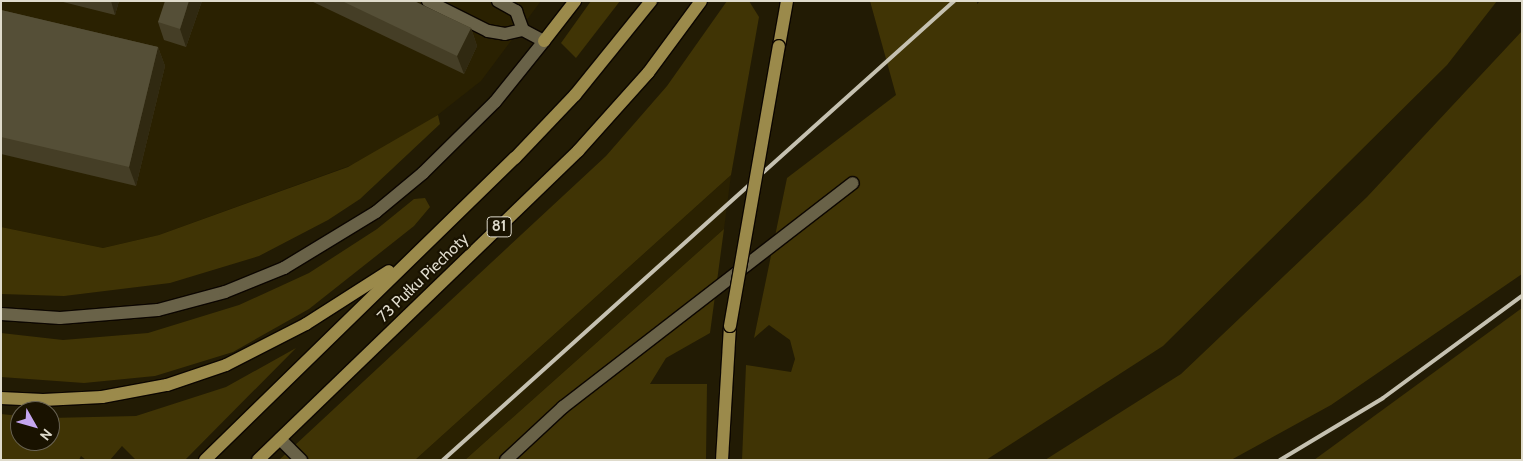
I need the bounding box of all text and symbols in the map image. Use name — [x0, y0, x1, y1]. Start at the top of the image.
road number: 81 — [486, 214, 512, 240]
street label: 73 Pułku Piechoty — [373, 230, 473, 326]
north arrow — [10, 401, 60, 451]
text: N — [36, 425, 56, 444]

